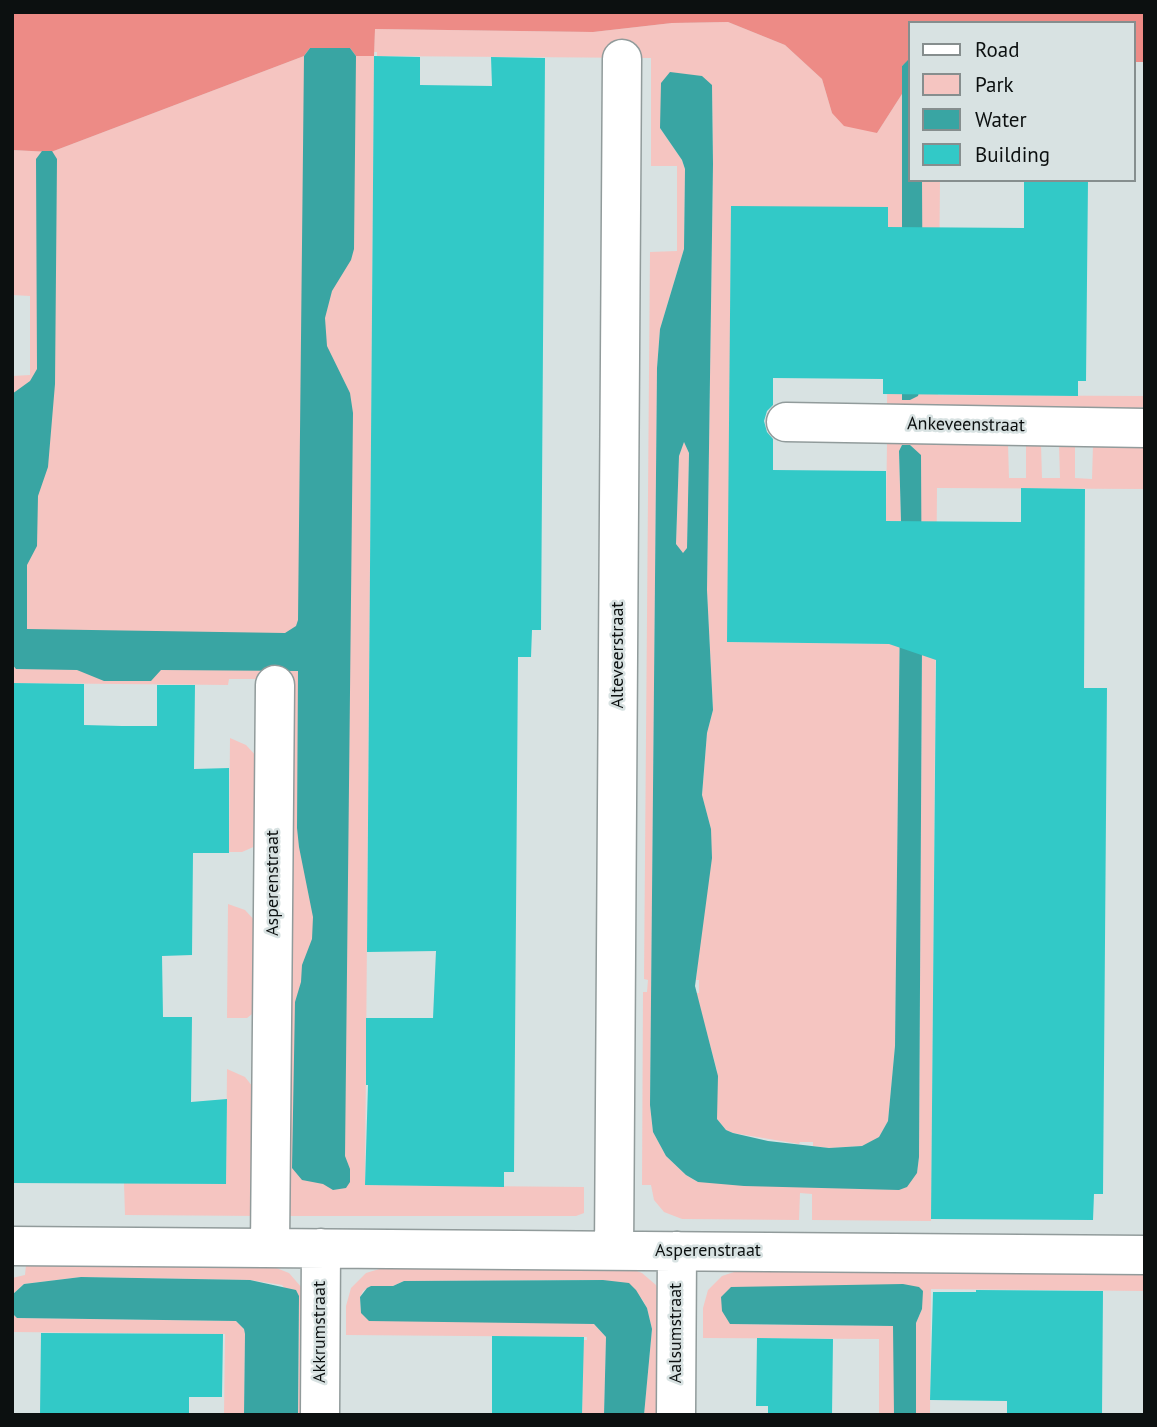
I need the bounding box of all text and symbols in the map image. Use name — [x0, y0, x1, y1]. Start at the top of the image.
legend — [908, 21, 1136, 182]
text: Road — [975, 36, 1019, 63]
text: Park — [975, 71, 1014, 98]
text: Water — [975, 106, 1027, 133]
text: Building — [975, 141, 1050, 168]
street label: Ankeveenstraat — [907, 413, 1025, 437]
street label: Alteveerstraat — [607, 602, 629, 708]
street label: Asperenstraat — [262, 830, 284, 936]
street label: Asperenstraat — [655, 1240, 761, 1262]
street label: Akkrumstraat — [309, 1281, 331, 1383]
street label: Aalsumstraat — [665, 1283, 687, 1383]

